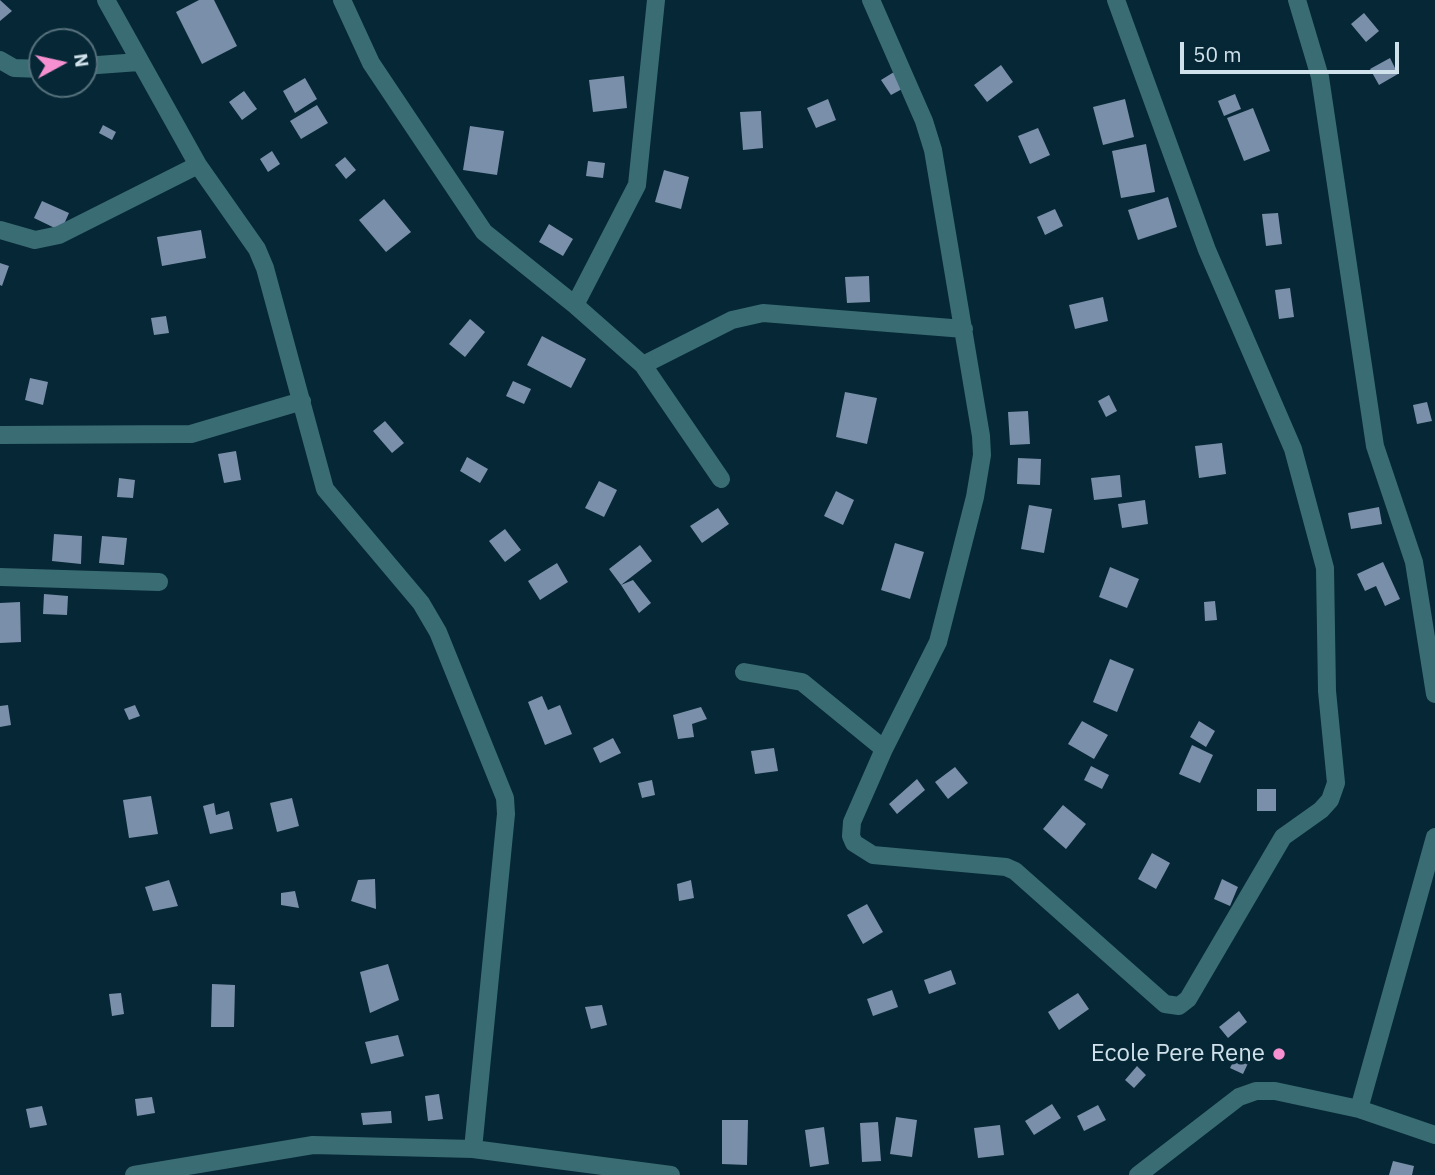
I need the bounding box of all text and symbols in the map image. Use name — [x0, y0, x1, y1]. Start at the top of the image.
north arrow — [28, 28, 98, 98]
scale bar — [1183, 28, 1402, 72]
text: 50 m — [1193, 40, 1242, 68]
text: N — [69, 52, 95, 69]
place label: Ecole Pere Rene — [1091, 1040, 1265, 1068]
marker: Ecole Pere Rene — [1271, 1046, 1287, 1062]

